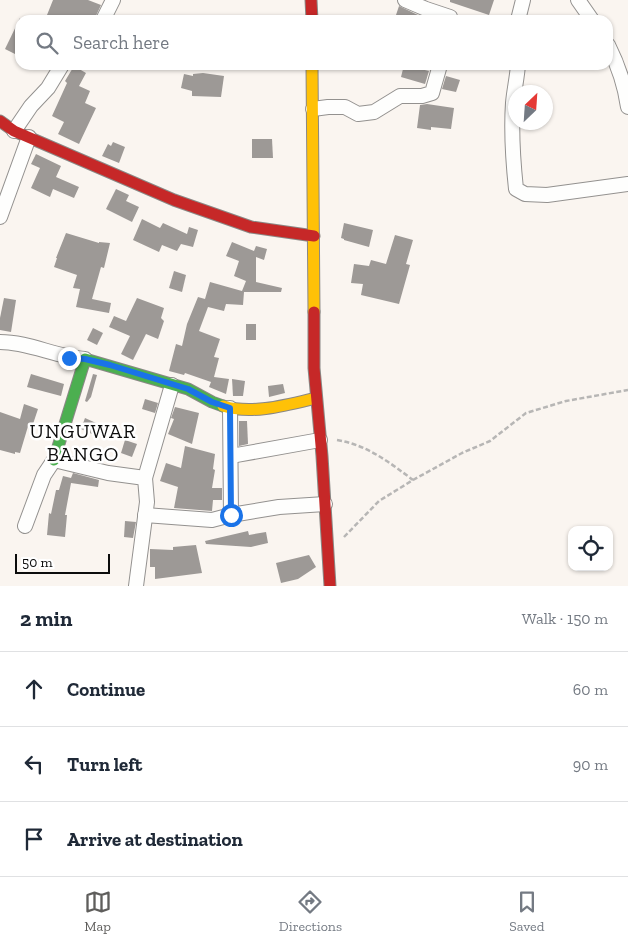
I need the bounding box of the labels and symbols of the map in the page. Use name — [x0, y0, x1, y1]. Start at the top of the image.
north arrow — [508, 85, 553, 130]
route end — [58, 347, 81, 370]
district label: UNGUWAR BANGO — [30, 419, 136, 466]
route start — [220, 504, 243, 527]
scale bar — [15, 551, 110, 574]

